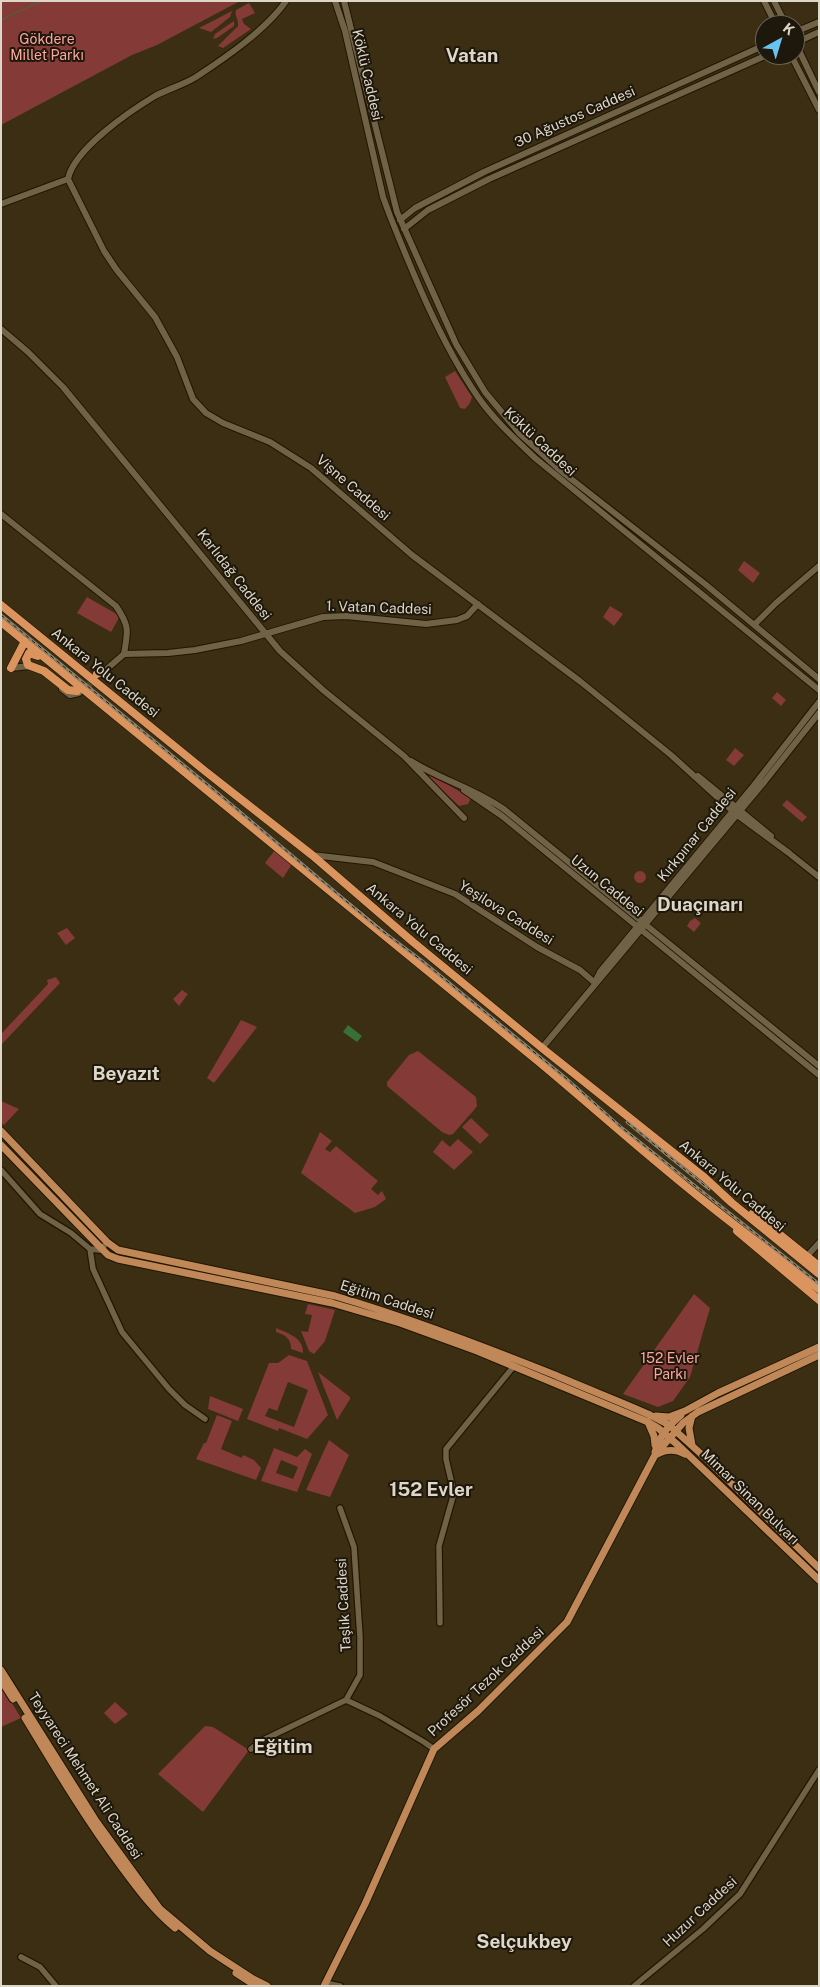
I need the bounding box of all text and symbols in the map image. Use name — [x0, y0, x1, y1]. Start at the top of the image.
north arrow — [755, 15, 805, 65]
text: K — [780, 20, 798, 38]
street label: Köklü Caddesi — [348, 28, 386, 122]
park label: Gökdere Millet Parkı — [10, 32, 84, 64]
district label: Vatan — [446, 45, 498, 67]
street label: 30 Ağustos Caddesi — [512, 83, 638, 151]
street label: Köklü Caddesi — [500, 404, 580, 480]
street label: Vişne Caddesi — [313, 452, 393, 524]
street label: Karlıdağ Caddesi — [193, 526, 275, 624]
street label: 1. Vatan Caddesi — [326, 598, 432, 618]
street label: Ankara Yolu Caddesi — [48, 625, 162, 721]
street label: Kırkpınar Caddesi — [654, 785, 740, 885]
street label: Uzun Caddesi — [567, 852, 647, 920]
street label: Yeşilova Caddesi — [456, 877, 556, 949]
street label: Ankara Yolu Caddesi — [363, 880, 475, 978]
district label: Duaçınarı — [657, 894, 743, 916]
district label: Beyazıt — [92, 1063, 160, 1085]
street label: Ankara Yolu Caddesi — [676, 1137, 788, 1235]
street label: Eğitim Caddesi — [338, 1277, 436, 1323]
park label: 152 Evler Parkı — [640, 1351, 700, 1384]
street label: Mimar Sinan Bulvarı — [697, 1446, 803, 1548]
district label: 152 Evler — [389, 1479, 473, 1501]
street label: Taşlık Caddesi — [333, 1558, 355, 1652]
street label: Profesör Tezok Caddesi — [425, 1624, 547, 1740]
street label: Teyyareci Mehmet Ali Caddesi — [25, 1689, 145, 1863]
district label: Eğitim — [254, 1736, 312, 1758]
street label: Huzur Caddesi — [660, 1873, 740, 1951]
district label: Selçukbey — [476, 1931, 572, 1953]

